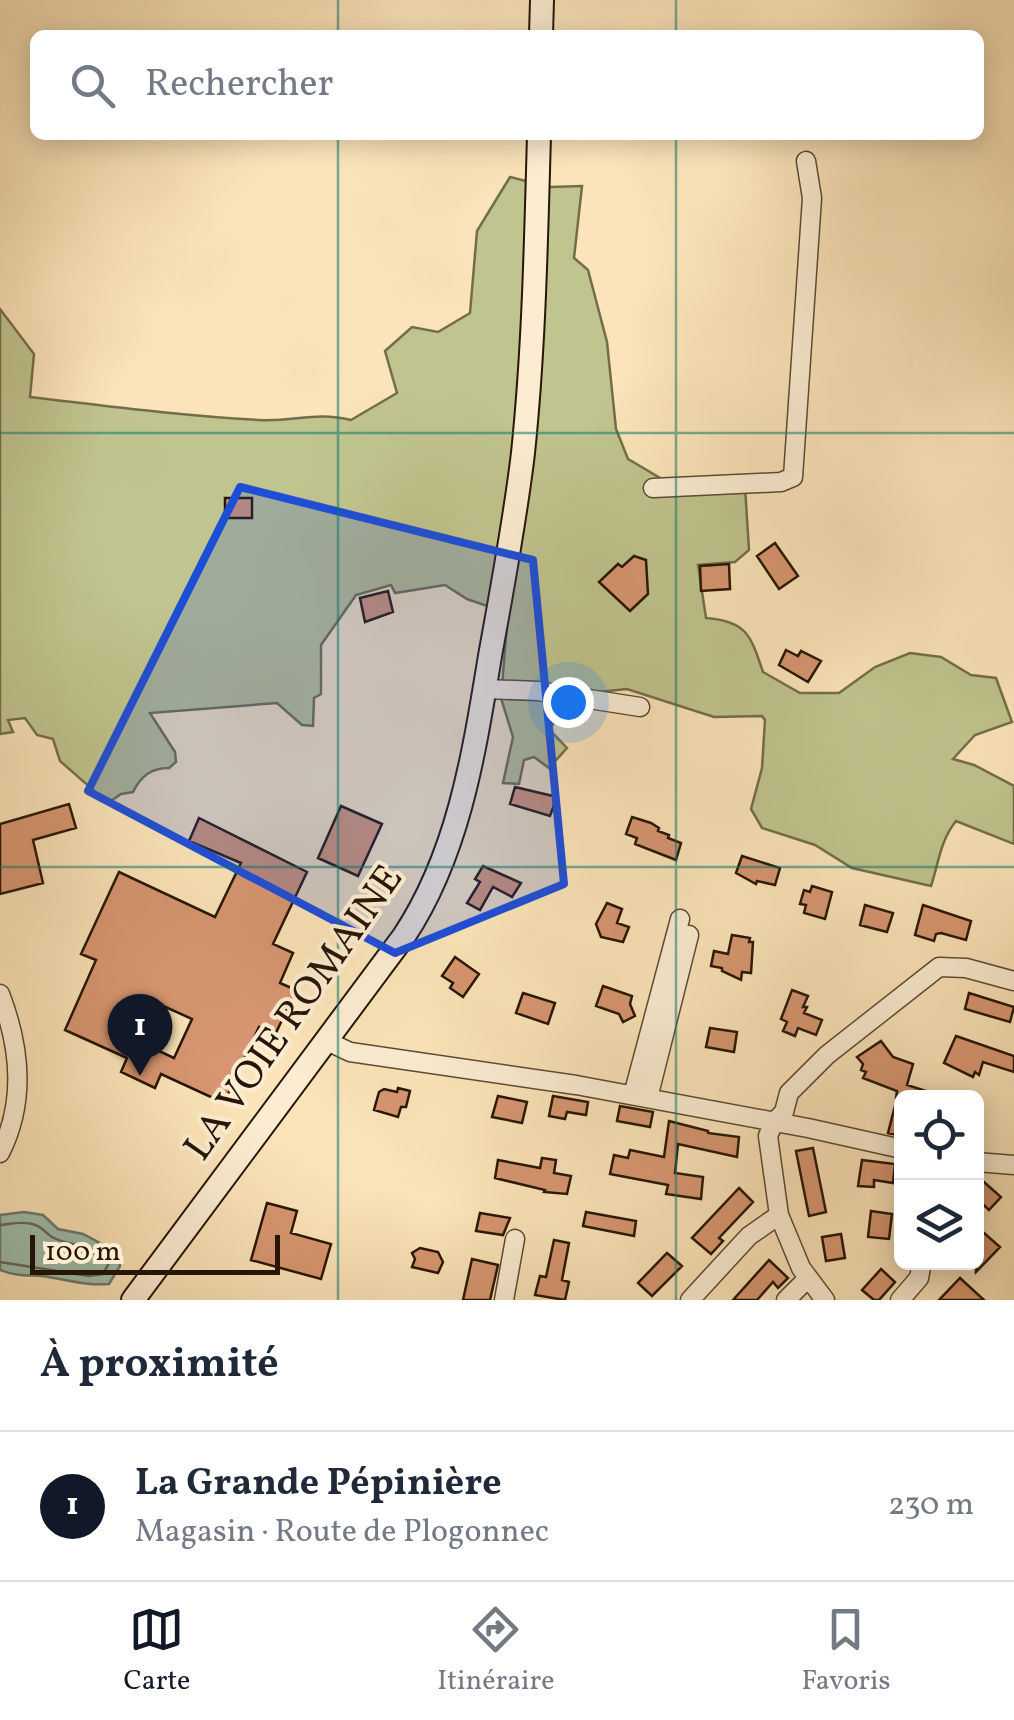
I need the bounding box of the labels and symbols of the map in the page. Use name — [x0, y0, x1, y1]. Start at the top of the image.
your location — [543, 677, 594, 728]
street label: LA VOIE ROMAINE — [172, 855, 418, 1173]
pin: 1 — [108, 994, 172, 1076]
scale bar — [30, 1230, 280, 1274]

